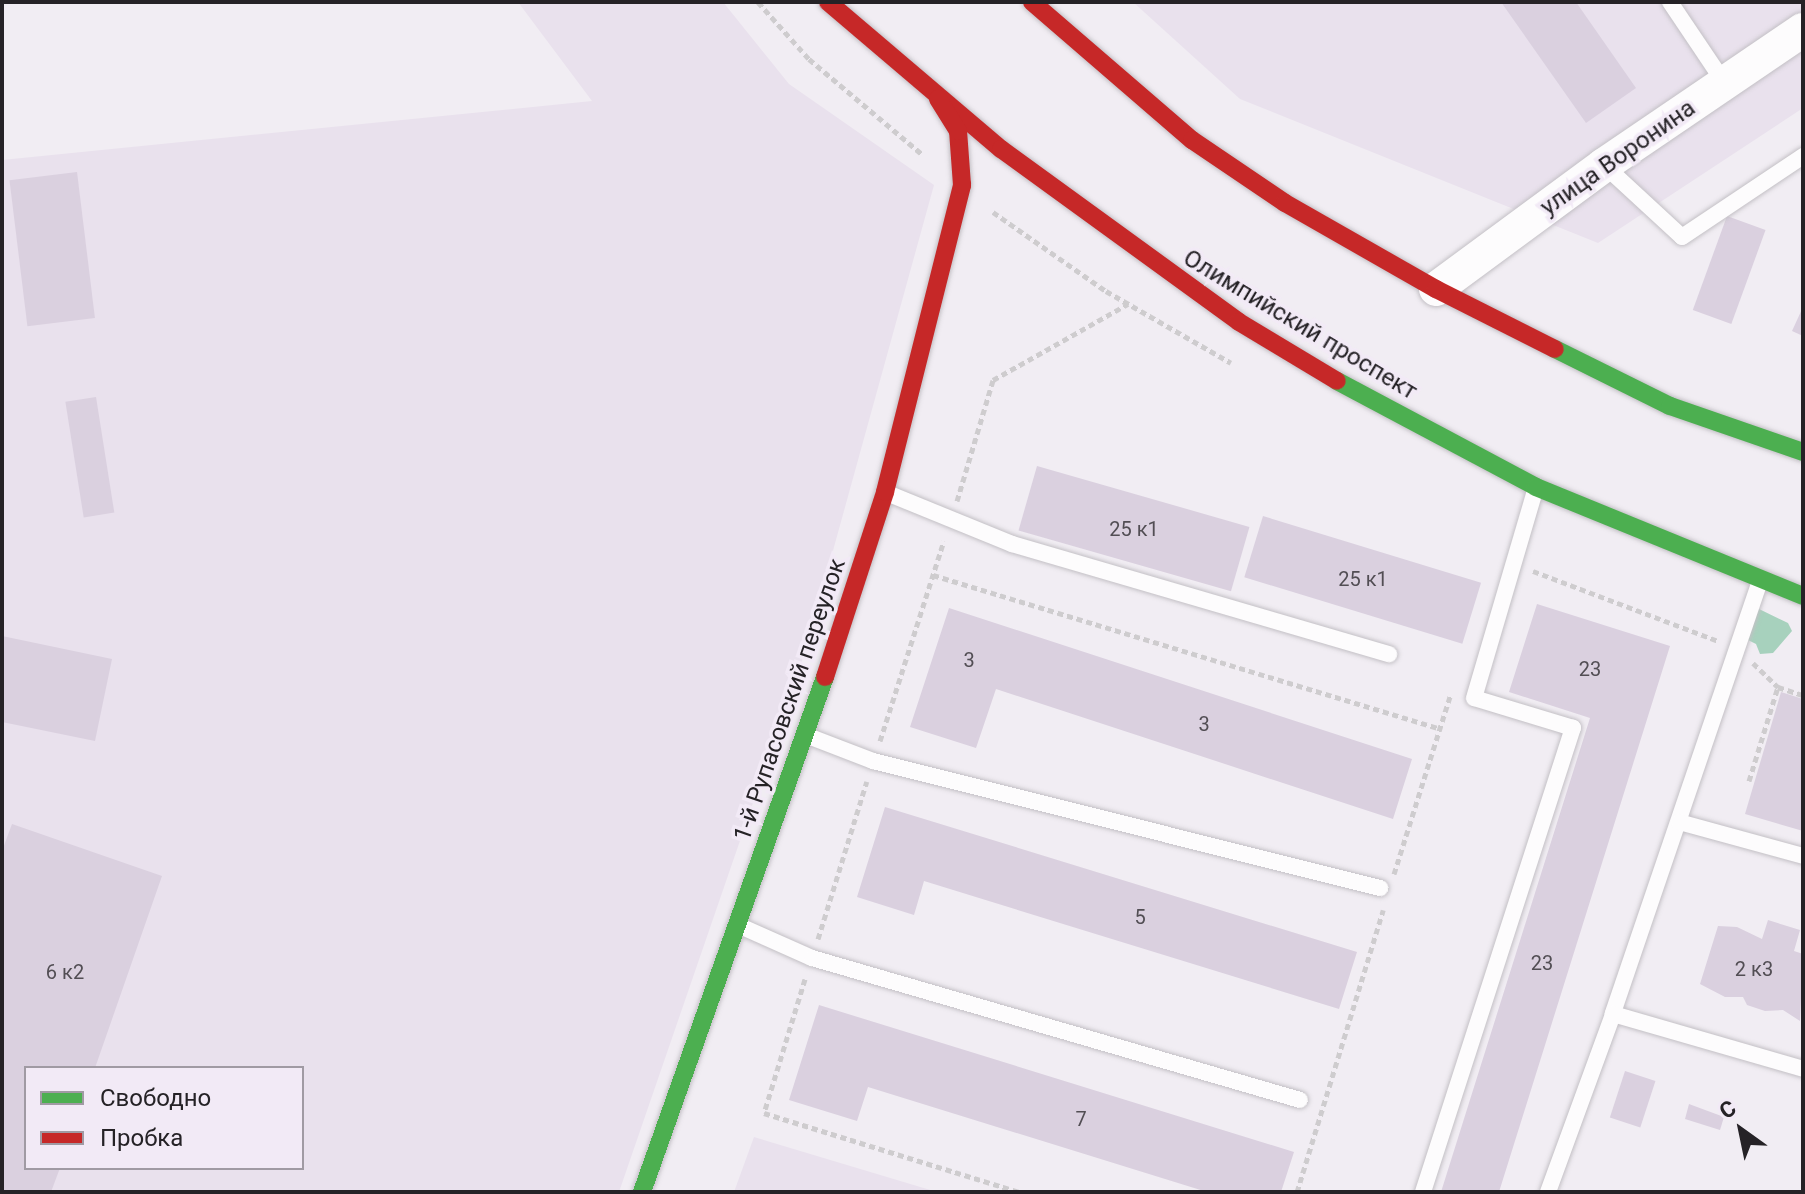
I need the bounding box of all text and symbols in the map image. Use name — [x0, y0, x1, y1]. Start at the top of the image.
street label: улица Воронина — [1535, 94, 1701, 222]
street label: Олимпийский проспект — [1178, 244, 1422, 406]
house number: 25 к1 — [1109, 517, 1159, 541]
street label: 1-й Рупасовский переулок — [728, 555, 852, 845]
house number: 25 к1 — [1338, 567, 1388, 591]
house number: 3 — [963, 648, 975, 672]
house number: 23 — [1579, 657, 1601, 681]
house number: 3 — [1198, 712, 1210, 736]
house number: 5 — [1134, 905, 1146, 929]
house number: 23 — [1531, 951, 1553, 975]
house number: 2 к3 — [1735, 957, 1773, 981]
house number: 6 к2 — [46, 960, 84, 984]
legend — [24, 1066, 304, 1170]
text: Свободно — [100, 1084, 211, 1112]
north arrow — [1701, 1090, 1781, 1170]
text: С — [1715, 1095, 1741, 1124]
house number: 7 — [1075, 1107, 1087, 1131]
text: Пробка — [100, 1124, 183, 1152]

